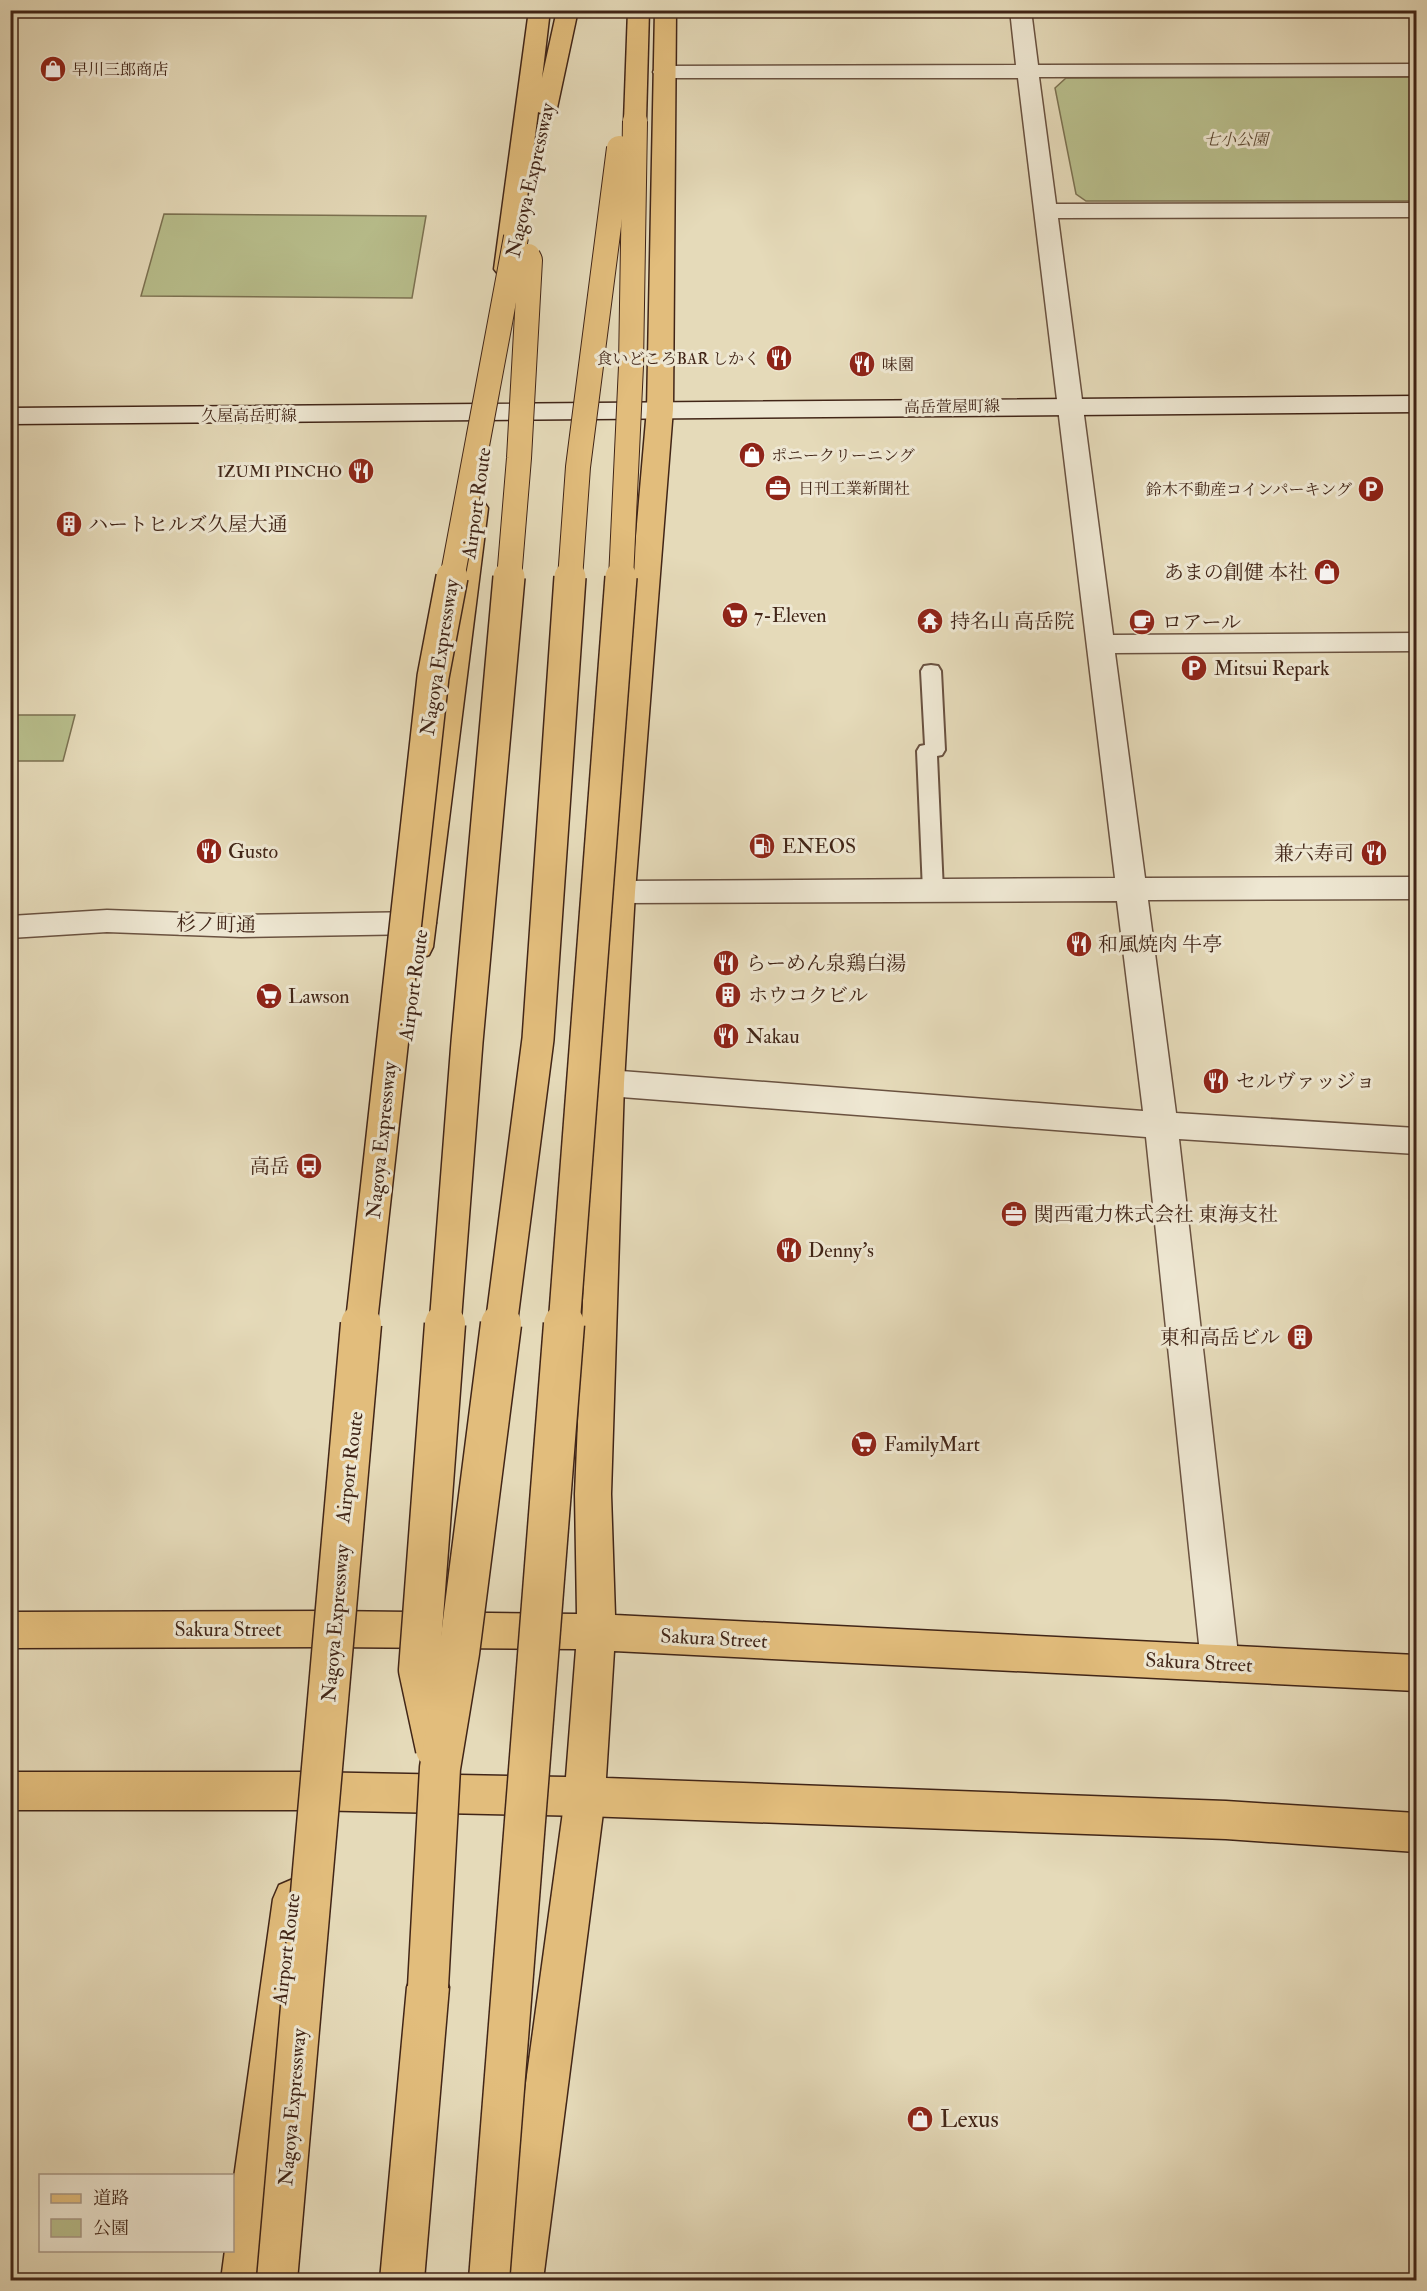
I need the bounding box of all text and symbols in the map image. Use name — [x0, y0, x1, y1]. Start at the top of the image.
shop icon: 早川三郎商店 — [38, 54, 68, 84]
place label: 早川三郎商店 — [72, 60, 168, 80]
street label: Nagoya Expressway — [501, 99, 562, 260]
park label: 七小公園 — [1204, 130, 1271, 150]
restaurant icon: 食いどころBAR しかく — [764, 343, 794, 373]
place label: 食いどころBAR しかく — [597, 349, 760, 369]
restaurant icon: 味園 — [847, 349, 877, 379]
place label: 味園 — [882, 355, 914, 375]
street label: 高岳萱屋町線 — [904, 396, 1000, 418]
street label: 久屋高岳町線 — [201, 406, 297, 426]
shop icon: ポニークリーニング — [737, 440, 767, 470]
street label: Airport Route — [456, 446, 498, 562]
place label: ポニークリーニング — [771, 446, 915, 466]
restaurant icon: IZUMI PINCHO — [346, 456, 376, 486]
place label: IZUMI PINCHO — [217, 462, 342, 482]
office icon: 日刊工業新聞社 — [763, 473, 793, 503]
parking icon: 鈴木不動産コインパーキング — [1356, 474, 1386, 504]
place label: 日刊工業新聞社 — [798, 479, 910, 499]
place label: 鈴木不動産コインパーキング — [1145, 480, 1352, 500]
building icon: ハートヒルズ久屋大通 — [54, 509, 84, 539]
place label: ハートヒルズ久屋大通 — [88, 512, 287, 537]
shop icon: あまの創健 本社 — [1312, 557, 1342, 587]
place label: あまの創健 本社 — [1164, 560, 1308, 585]
street label: Nagoya Expressway — [415, 576, 465, 737]
supermarket icon: 7-Eleven — [720, 600, 750, 630]
place label: 7-Eleven — [754, 603, 827, 628]
temple icon: 持名山 高岳院 — [915, 606, 945, 636]
cafe icon: ロアール — [1127, 607, 1157, 637]
place label: 持名山 高岳院 — [950, 609, 1074, 634]
place label: ロアール — [1162, 610, 1241, 635]
parking icon: Mitsui Repark — [1179, 653, 1209, 683]
place label: Mitsui Repark — [1214, 656, 1330, 682]
fuel station icon: ENEOS — [747, 831, 777, 861]
place label: ENEOS — [782, 834, 856, 859]
restaurant icon: Gusto — [194, 836, 224, 866]
restaurant icon: 兼六寿司 — [1359, 838, 1389, 868]
place label: Gusto — [228, 839, 278, 864]
place label: 兼六寿司 — [1274, 841, 1354, 866]
street label: 杉ノ町通 — [176, 911, 256, 938]
street label: Airport Route — [393, 928, 435, 1044]
restaurant icon: 和風焼肉 牛亭 — [1064, 929, 1094, 959]
place label: 和風焼肉 牛亭 — [1098, 932, 1222, 957]
restaurant icon: らーめん泉鶏白湯 — [711, 948, 741, 978]
place label: らーめん泉鶏白湯 — [746, 951, 906, 976]
building icon: ホウコクビル — [713, 980, 743, 1010]
supermarket icon: Lawson — [254, 981, 284, 1011]
place label: ホウコクビル — [748, 983, 868, 1008]
place label: Lawson — [288, 984, 350, 1009]
restaurant icon: Nakau — [711, 1021, 741, 1051]
place label: Nakau — [746, 1024, 800, 1049]
street label: Nagoya Expressway — [361, 1059, 403, 1220]
restaurant icon: セルヴァッジョ — [1201, 1066, 1231, 1096]
place label: セルヴァッジョ — [1236, 1069, 1375, 1094]
bus stop icon: 高岳 — [294, 1151, 324, 1181]
place label: 高岳 — [250, 1154, 290, 1179]
office icon: 関西電力株式会社 東海支社 — [999, 1199, 1029, 1229]
place label: 関西電力株式会社 東海支社 — [1034, 1202, 1278, 1227]
restaurant icon: Denny's — [774, 1235, 804, 1265]
place label: Denny's — [808, 1238, 874, 1263]
building icon: 東和高岳ビル — [1285, 1322, 1315, 1352]
place label: 東和高岳ビル — [1160, 1325, 1280, 1350]
street label: Airport Route — [330, 1410, 370, 1525]
supermarket icon: FamilyMart — [849, 1429, 879, 1459]
place label: FamilyMart — [884, 1432, 980, 1457]
street label: Nagoya Expressway — [316, 1542, 356, 1703]
street label: Sakura Street — [174, 1617, 282, 1642]
street label: Sakura Street — [660, 1623, 769, 1654]
street label: Sakura Street — [1145, 1647, 1254, 1678]
street label: Airport Route — [267, 1892, 307, 2007]
street label: Nagoya Expressway — [273, 2026, 313, 2187]
shop icon: Lexus — [905, 2104, 935, 2134]
place label: Lexus — [940, 2104, 999, 2135]
legend — [39, 2174, 234, 2252]
text: 道路 — [93, 2187, 129, 2210]
text: 公園 — [93, 2217, 129, 2240]

